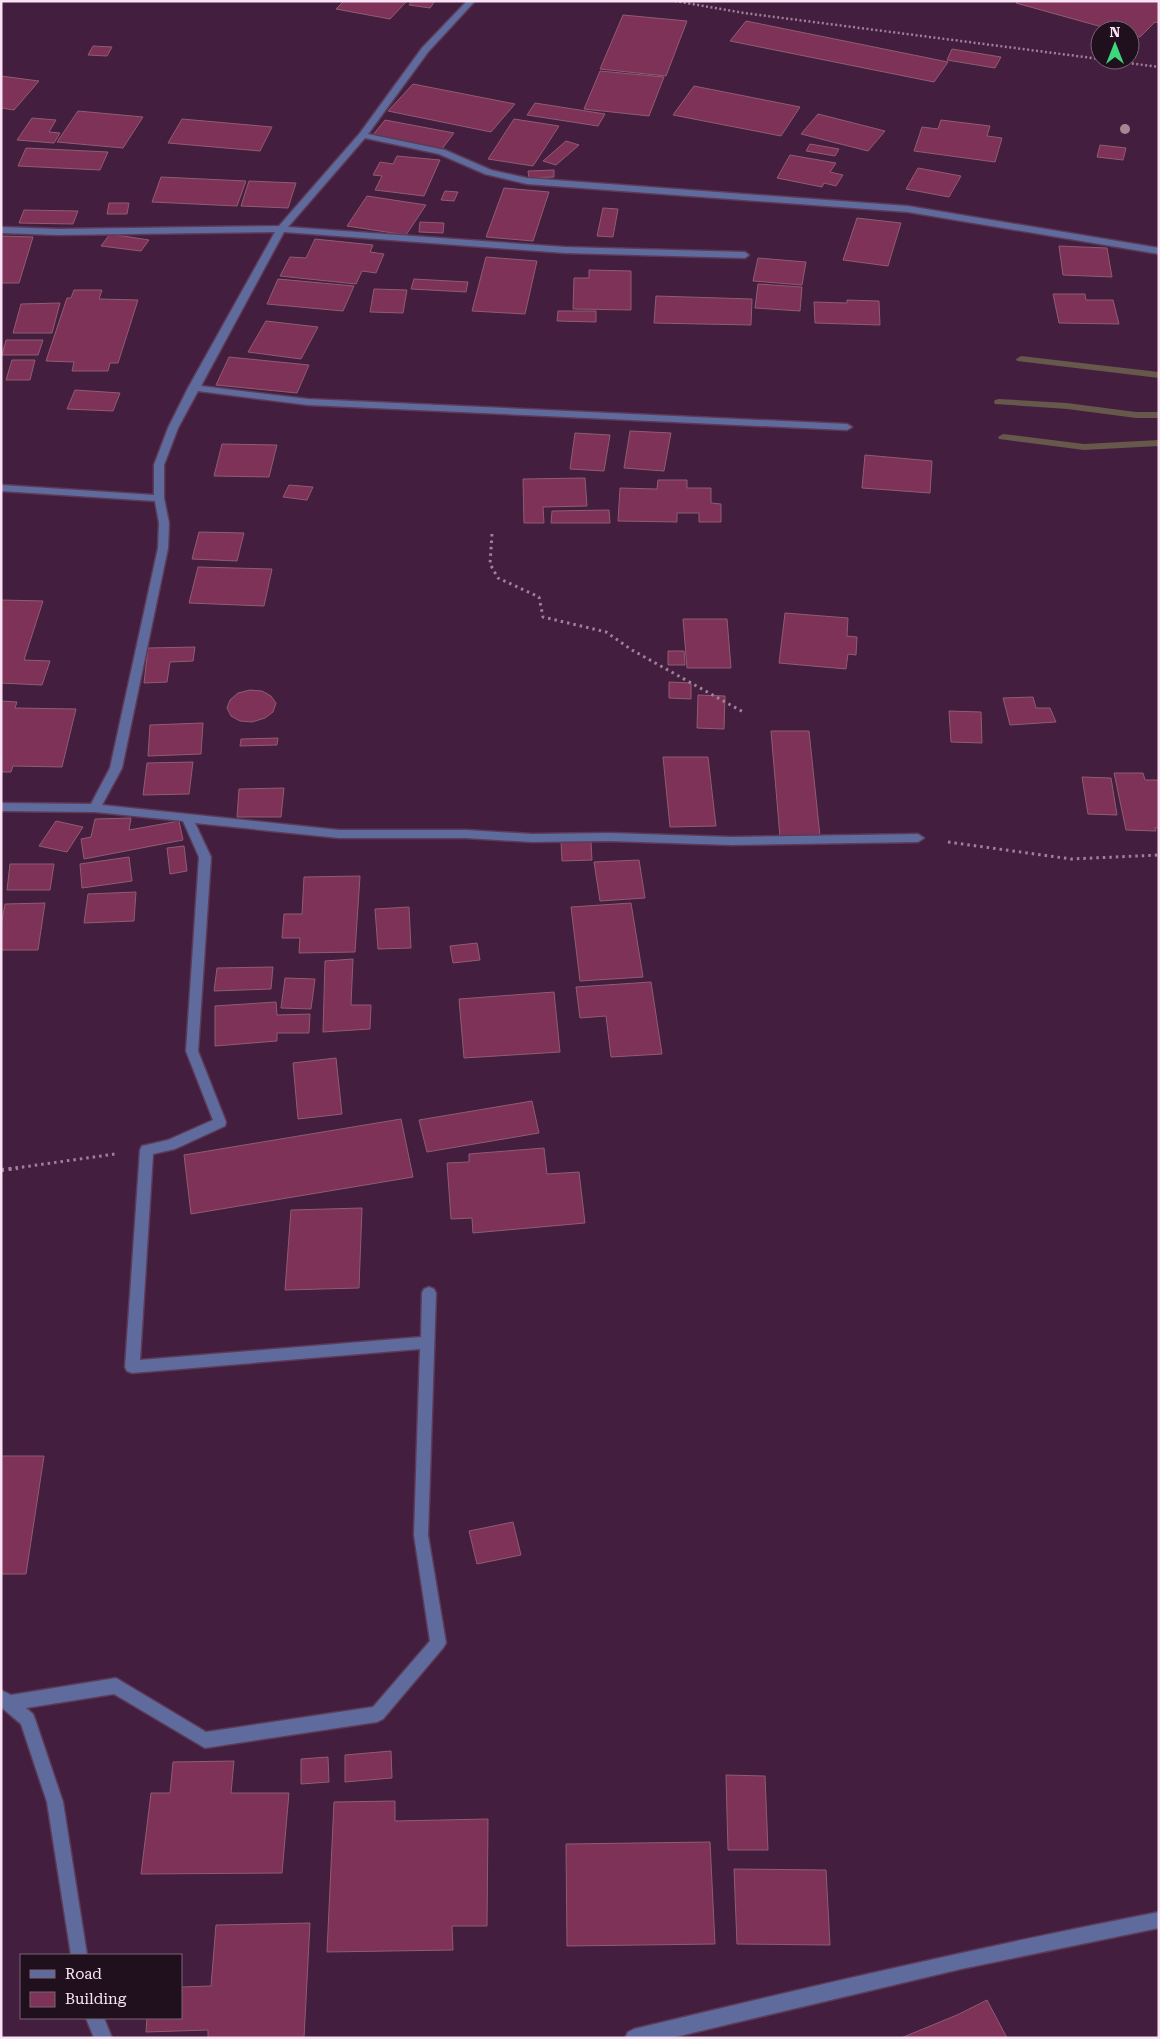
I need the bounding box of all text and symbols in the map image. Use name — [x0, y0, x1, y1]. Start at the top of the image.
north arrow — [1090, 20, 1140, 70]
text: N — [1110, 24, 1121, 40]
legend — [20, 1954, 182, 2019]
text: Road — [65, 1965, 102, 1983]
text: Building — [65, 1990, 127, 2008]

